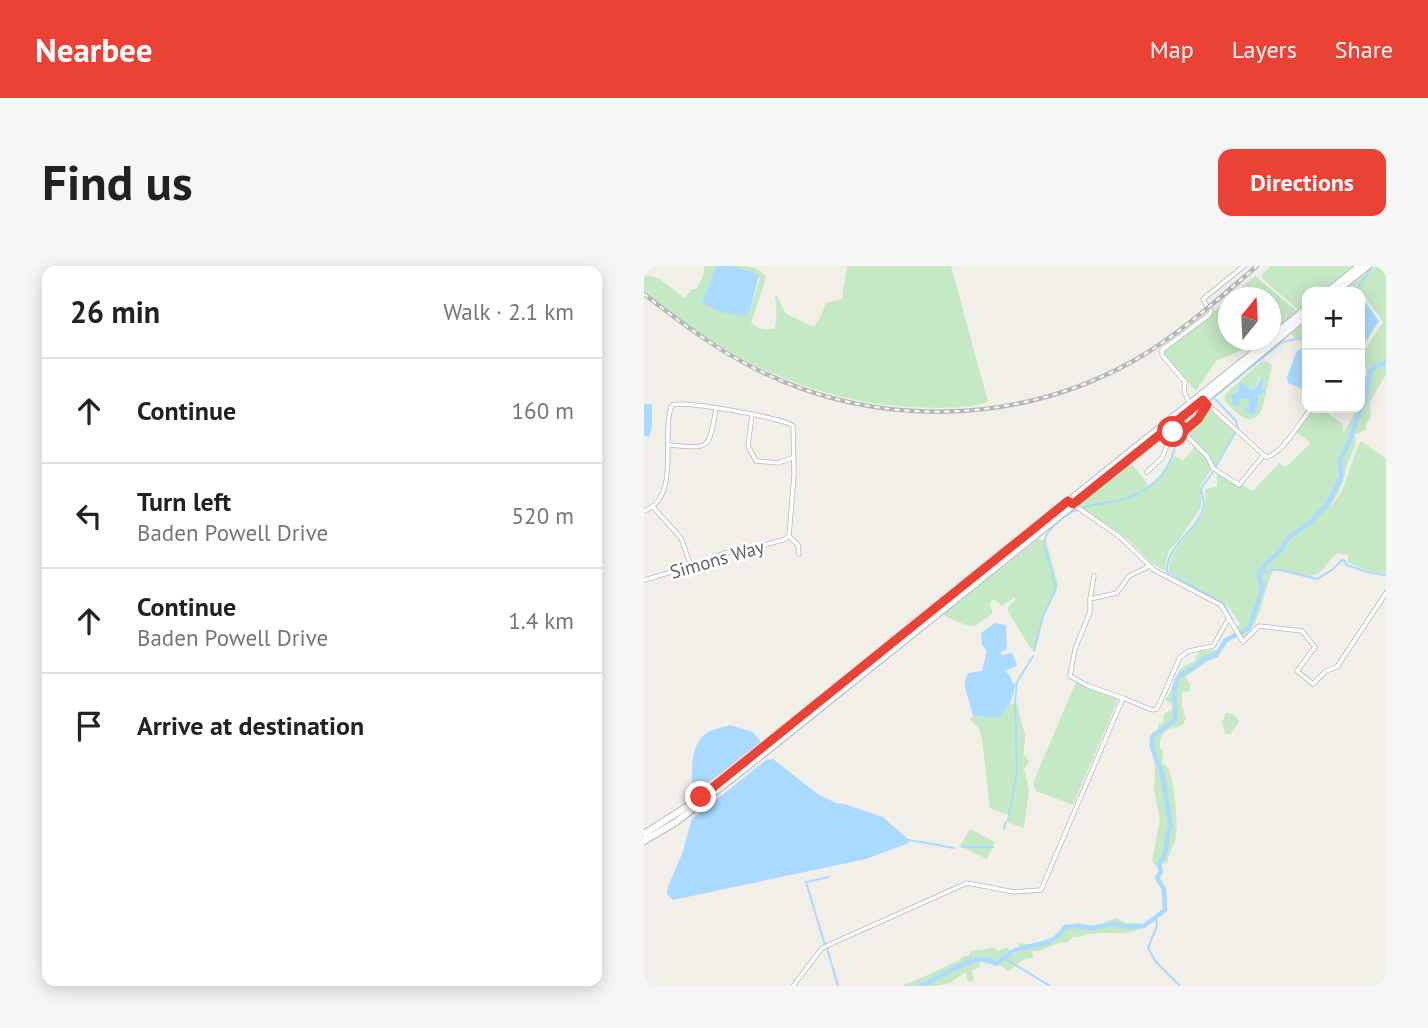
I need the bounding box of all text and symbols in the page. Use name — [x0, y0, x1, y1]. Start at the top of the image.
text: Nearbee — [35, 28, 152, 71]
text: Map — [1150, 34, 1194, 65]
text: Layers — [1232, 34, 1297, 65]
text: Share — [1335, 34, 1393, 65]
button: Directions — [1218, 149, 1386, 216]
text: Find us — [42, 150, 193, 214]
north arrow — [1218, 287, 1281, 350]
map controls — [1302, 287, 1365, 413]
button: + — [1302, 287, 1365, 350]
text: 26 min — [70, 292, 160, 331]
text: Walk · 2.1 km — [443, 297, 574, 326]
button: − — [1302, 350, 1365, 413]
icon: ahead — [70, 392, 108, 430]
text: Continue — [137, 394, 236, 427]
text: 160 m — [512, 396, 574, 425]
route start — [1157, 416, 1188, 447]
text: Turn left — [137, 485, 231, 518]
icon: left — [70, 497, 108, 535]
text: 520 m — [512, 501, 574, 530]
text: Baden Powell Drive — [137, 518, 328, 547]
street label: Simons Way — [667, 534, 767, 584]
text: Continue — [137, 590, 236, 623]
icon: ahead — [70, 602, 108, 640]
text: 1.4 km — [508, 606, 574, 635]
text: Baden Powell Drive — [137, 623, 328, 652]
icon: arrive — [70, 707, 108, 745]
text: Arrive at destination — [137, 709, 364, 742]
route end — [685, 781, 716, 812]

